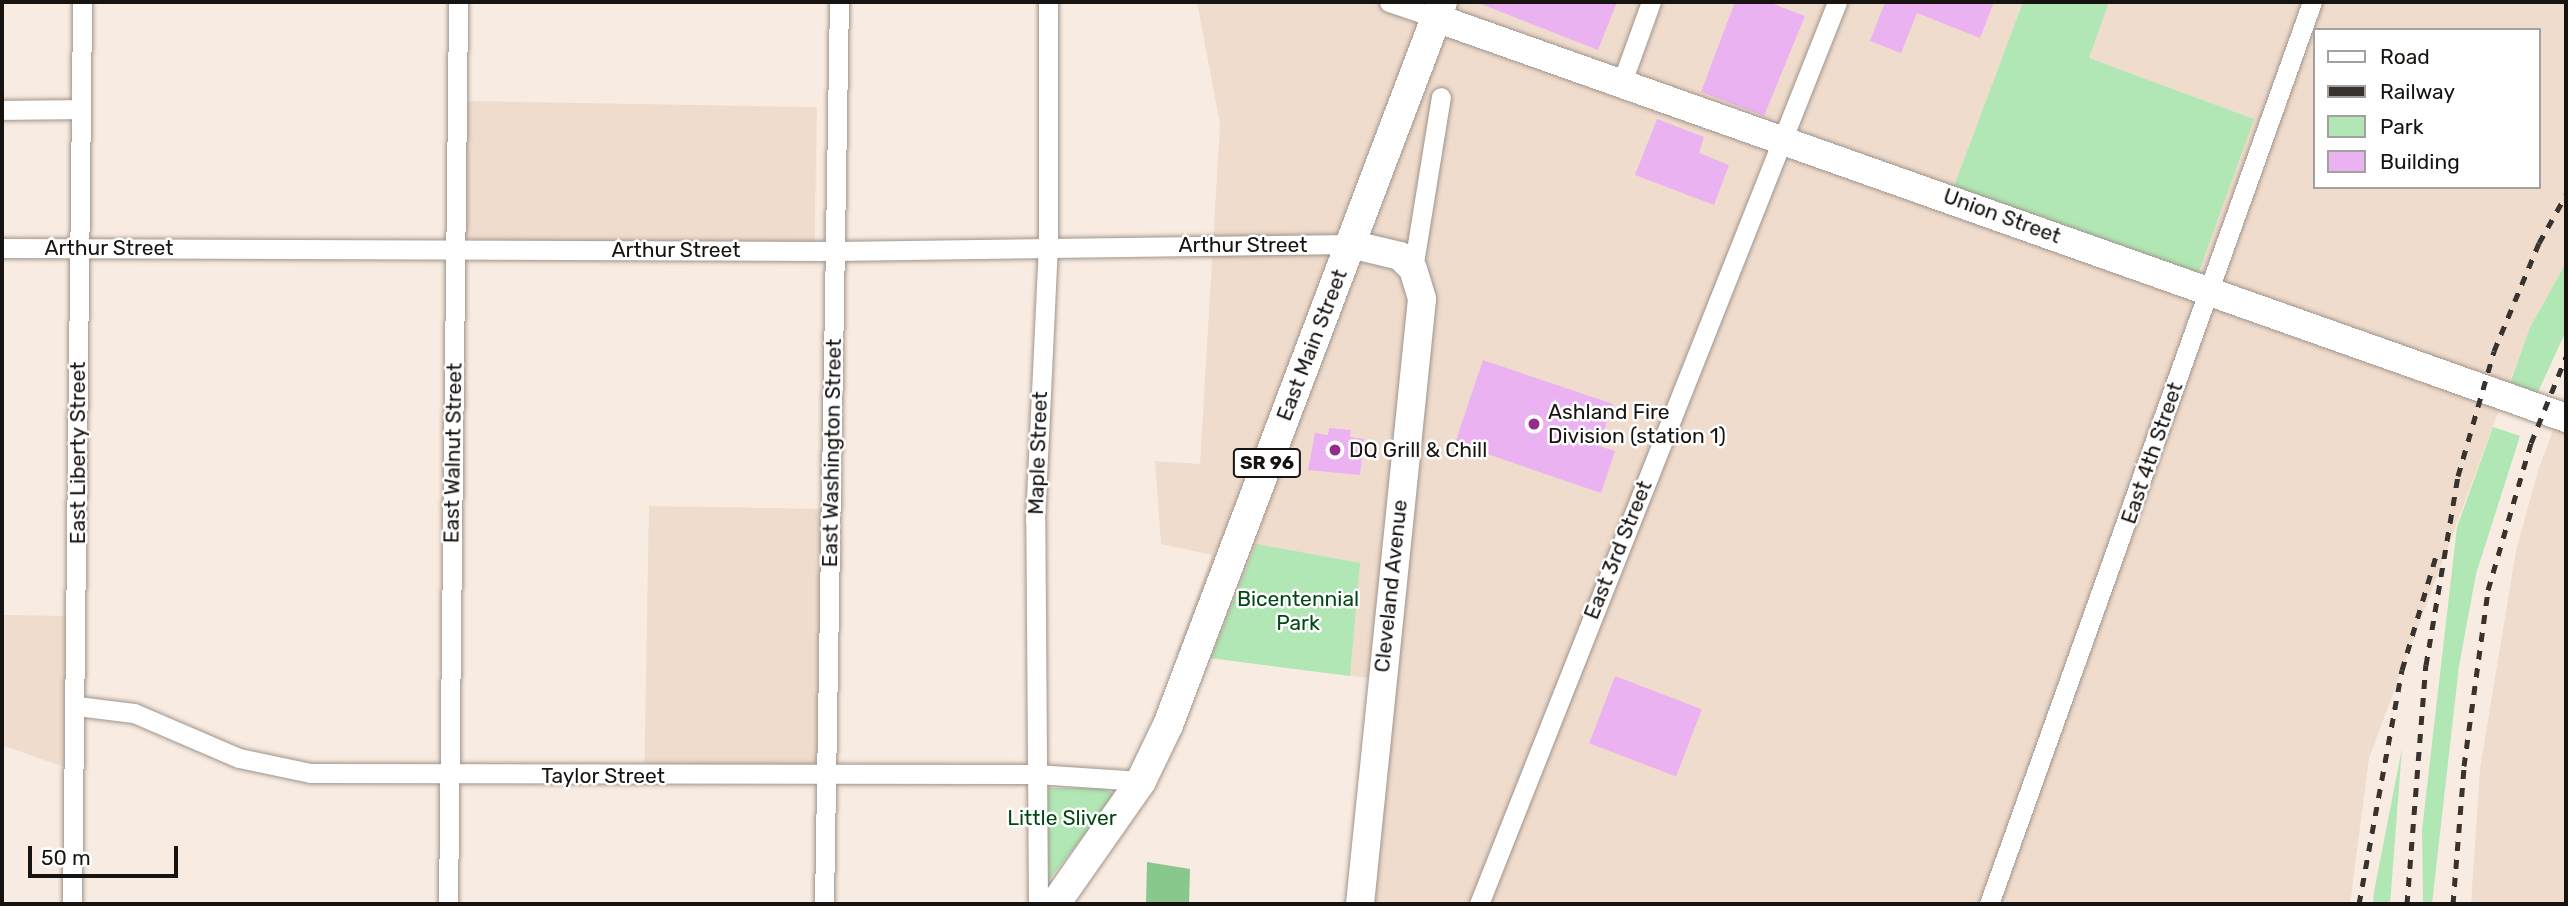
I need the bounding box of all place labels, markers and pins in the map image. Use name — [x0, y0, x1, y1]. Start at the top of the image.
place label: Ashland Fire Division (station 1) — [1548, 399, 1726, 449]
marker: Ashland Fire Division (station 1) — [1526, 416, 1542, 432]
place label: DQ Grill & Chill — [1349, 437, 1487, 463]
marker: DQ Grill & Chill — [1327, 442, 1343, 458]

